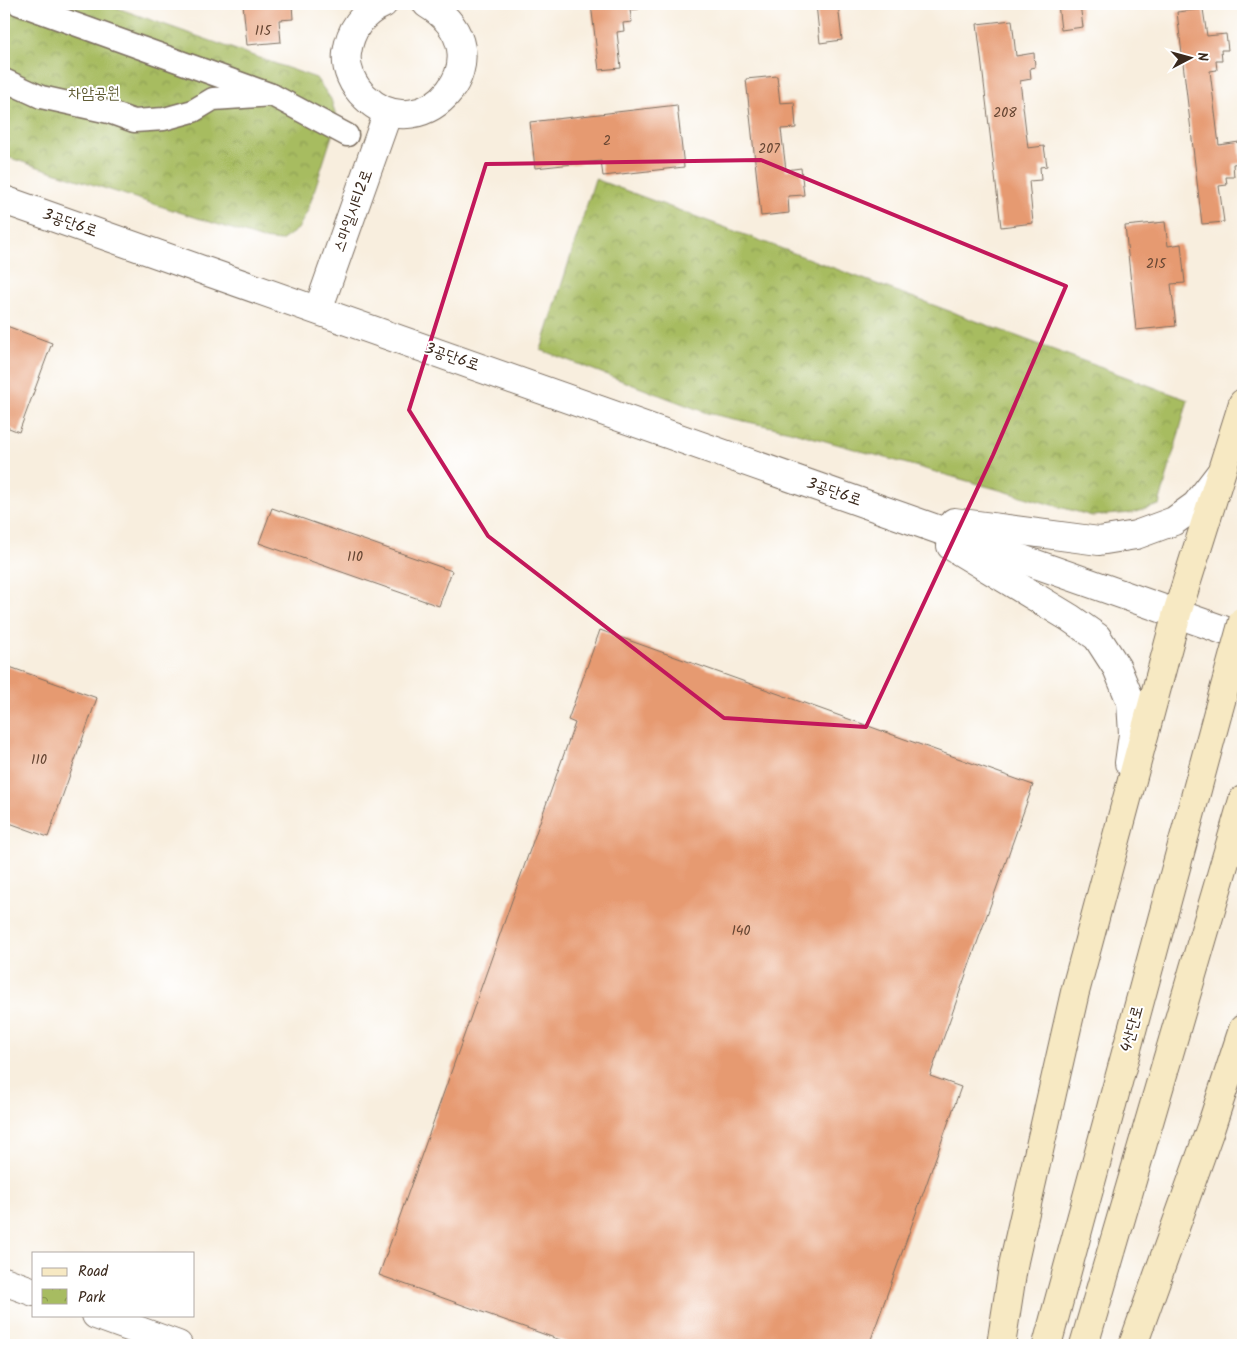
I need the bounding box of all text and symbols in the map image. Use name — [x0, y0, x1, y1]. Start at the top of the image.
house number: 115 — [255, 20, 273, 42]
north arrow — [1164, 32, 1214, 82]
text: N — [1191, 51, 1213, 62]
park label: 차암공원 — [68, 81, 120, 106]
house number: 208 — [993, 102, 1017, 124]
house number: 2 — [603, 130, 611, 152]
house number: 207 — [758, 138, 780, 160]
street label: 스마일시티2로 — [326, 166, 380, 256]
street label: 3공단6로 — [39, 202, 101, 244]
house number: 215 — [1146, 253, 1167, 275]
street label: 3공단6로 — [421, 336, 483, 378]
street label: 3공단6로 — [803, 471, 865, 513]
house number: 110 — [347, 546, 363, 568]
house number: 110 — [31, 749, 47, 771]
house number: 140 — [731, 920, 751, 942]
street label: 4산단로 — [1114, 1003, 1150, 1055]
legend — [32, 1252, 195, 1316]
text: Road — [78, 1260, 109, 1284]
text: Park — [78, 1286, 106, 1310]

